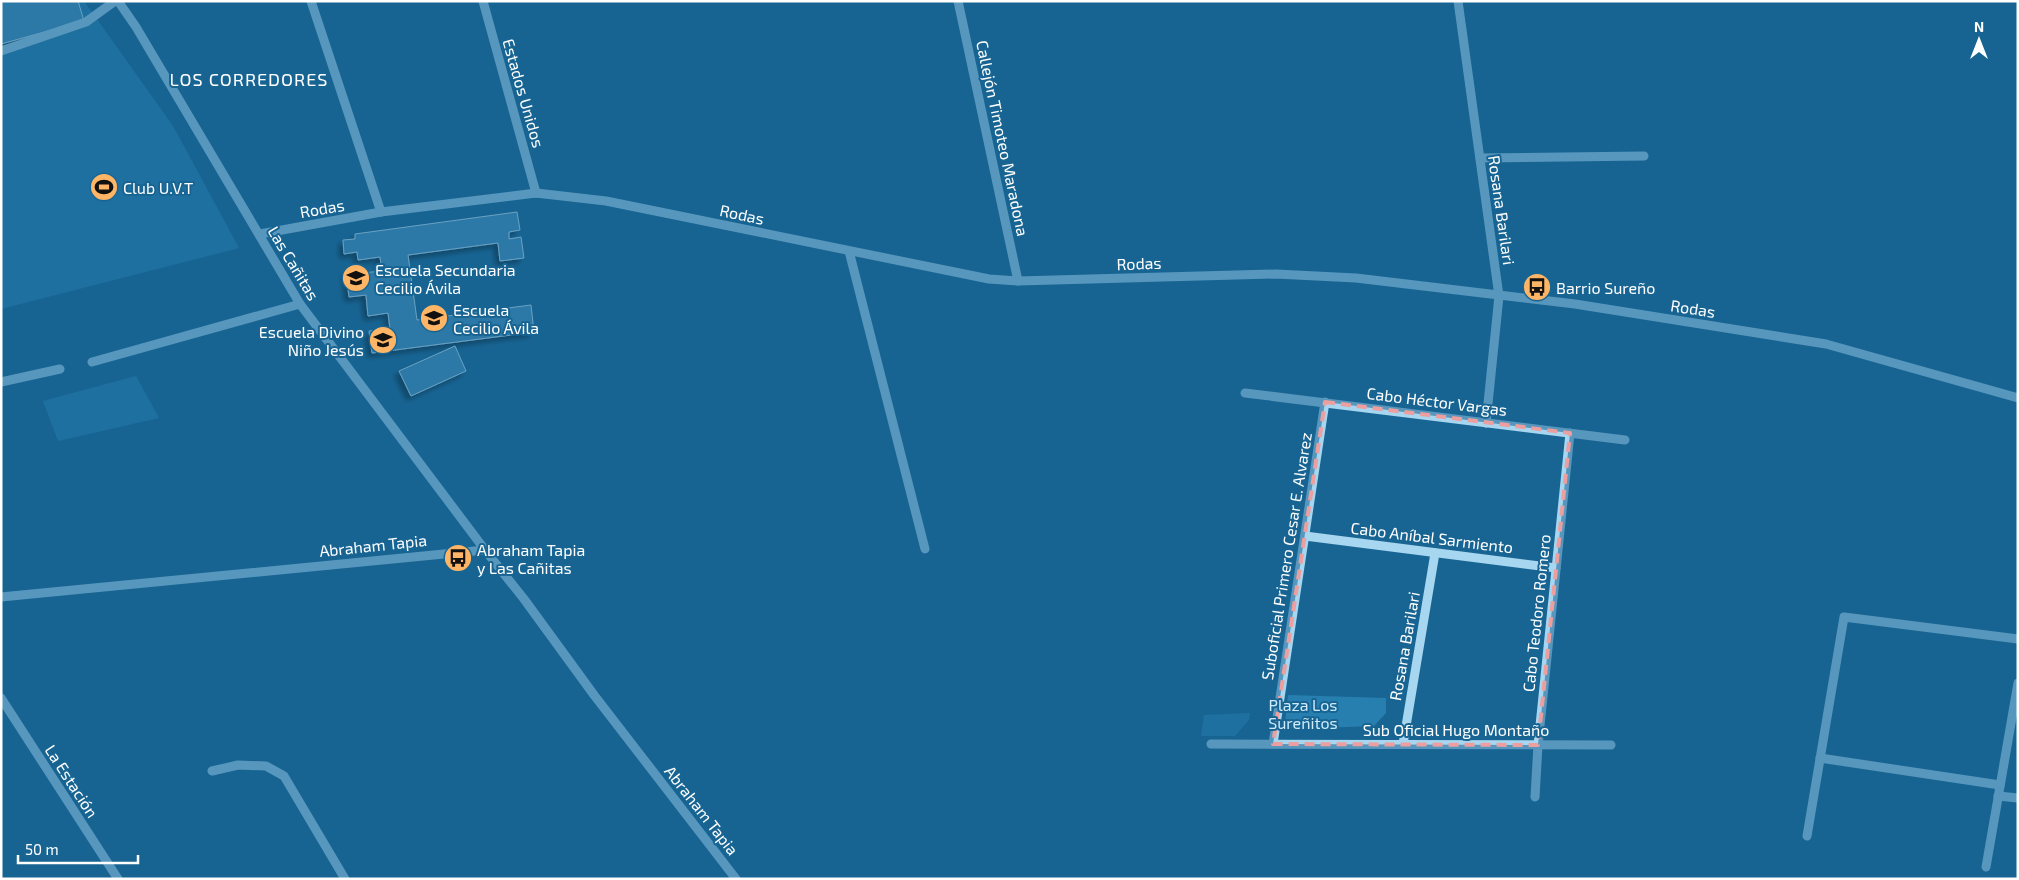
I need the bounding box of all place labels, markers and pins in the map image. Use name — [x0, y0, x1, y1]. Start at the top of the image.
sports icon: Club U.V.T — [89, 172, 119, 202]
place label: Club U.V.T — [123, 178, 193, 197]
place label: Escuela Secundaria Cecilio Ávila — [375, 260, 516, 297]
school or university icon: Escuela Secundaria Cecilio Ávila — [341, 263, 371, 293]
bus stop icon: Barrio Sureño — [1522, 272, 1552, 302]
place label: Barrio Sureño — [1556, 278, 1655, 297]
place label: Escuela Cecilio Ávila — [453, 300, 539, 337]
school or university icon: Escuela Cecilio Ávila — [419, 303, 449, 333]
place label: Escuela Divino Niño Jesús — [259, 322, 364, 359]
school or university icon: Escuela Divino Niño Jesús — [368, 325, 398, 355]
place label: Abraham Tapia y Las Cañitas — [477, 540, 585, 577]
bus stop icon: Abraham Tapia y Las Cañitas — [443, 543, 473, 573]

